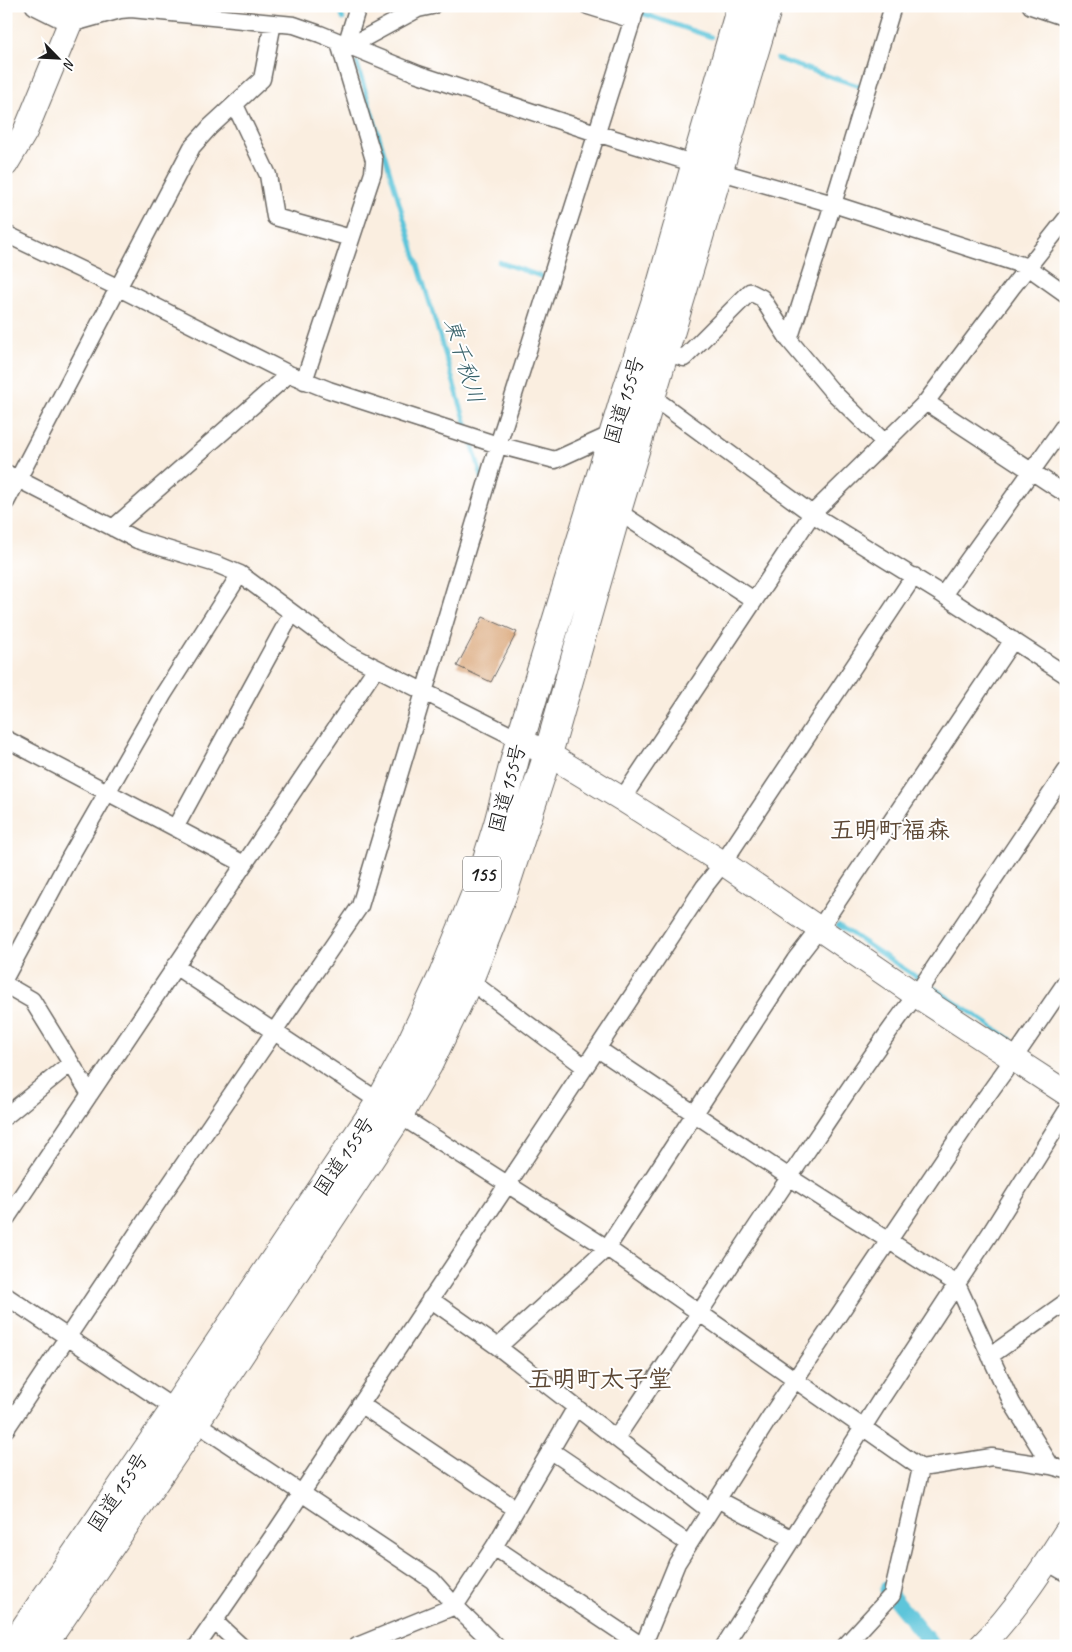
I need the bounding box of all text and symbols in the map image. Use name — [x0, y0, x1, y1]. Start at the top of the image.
north arrow — [32, 32, 82, 82]
text: N — [59, 56, 79, 73]
water label: 東千秋川 — [438, 315, 490, 407]
street label: 国道155号 — [598, 353, 650, 447]
street label: 国道155号 — [483, 741, 531, 835]
district label: 五明町福森 — [830, 815, 950, 845]
road number: 155 — [463, 856, 501, 892]
street label: 国道155号 — [308, 1111, 380, 1201]
district label: 五明町太子堂 — [528, 1364, 672, 1394]
street label: 国道155号 — [82, 1447, 154, 1537]

